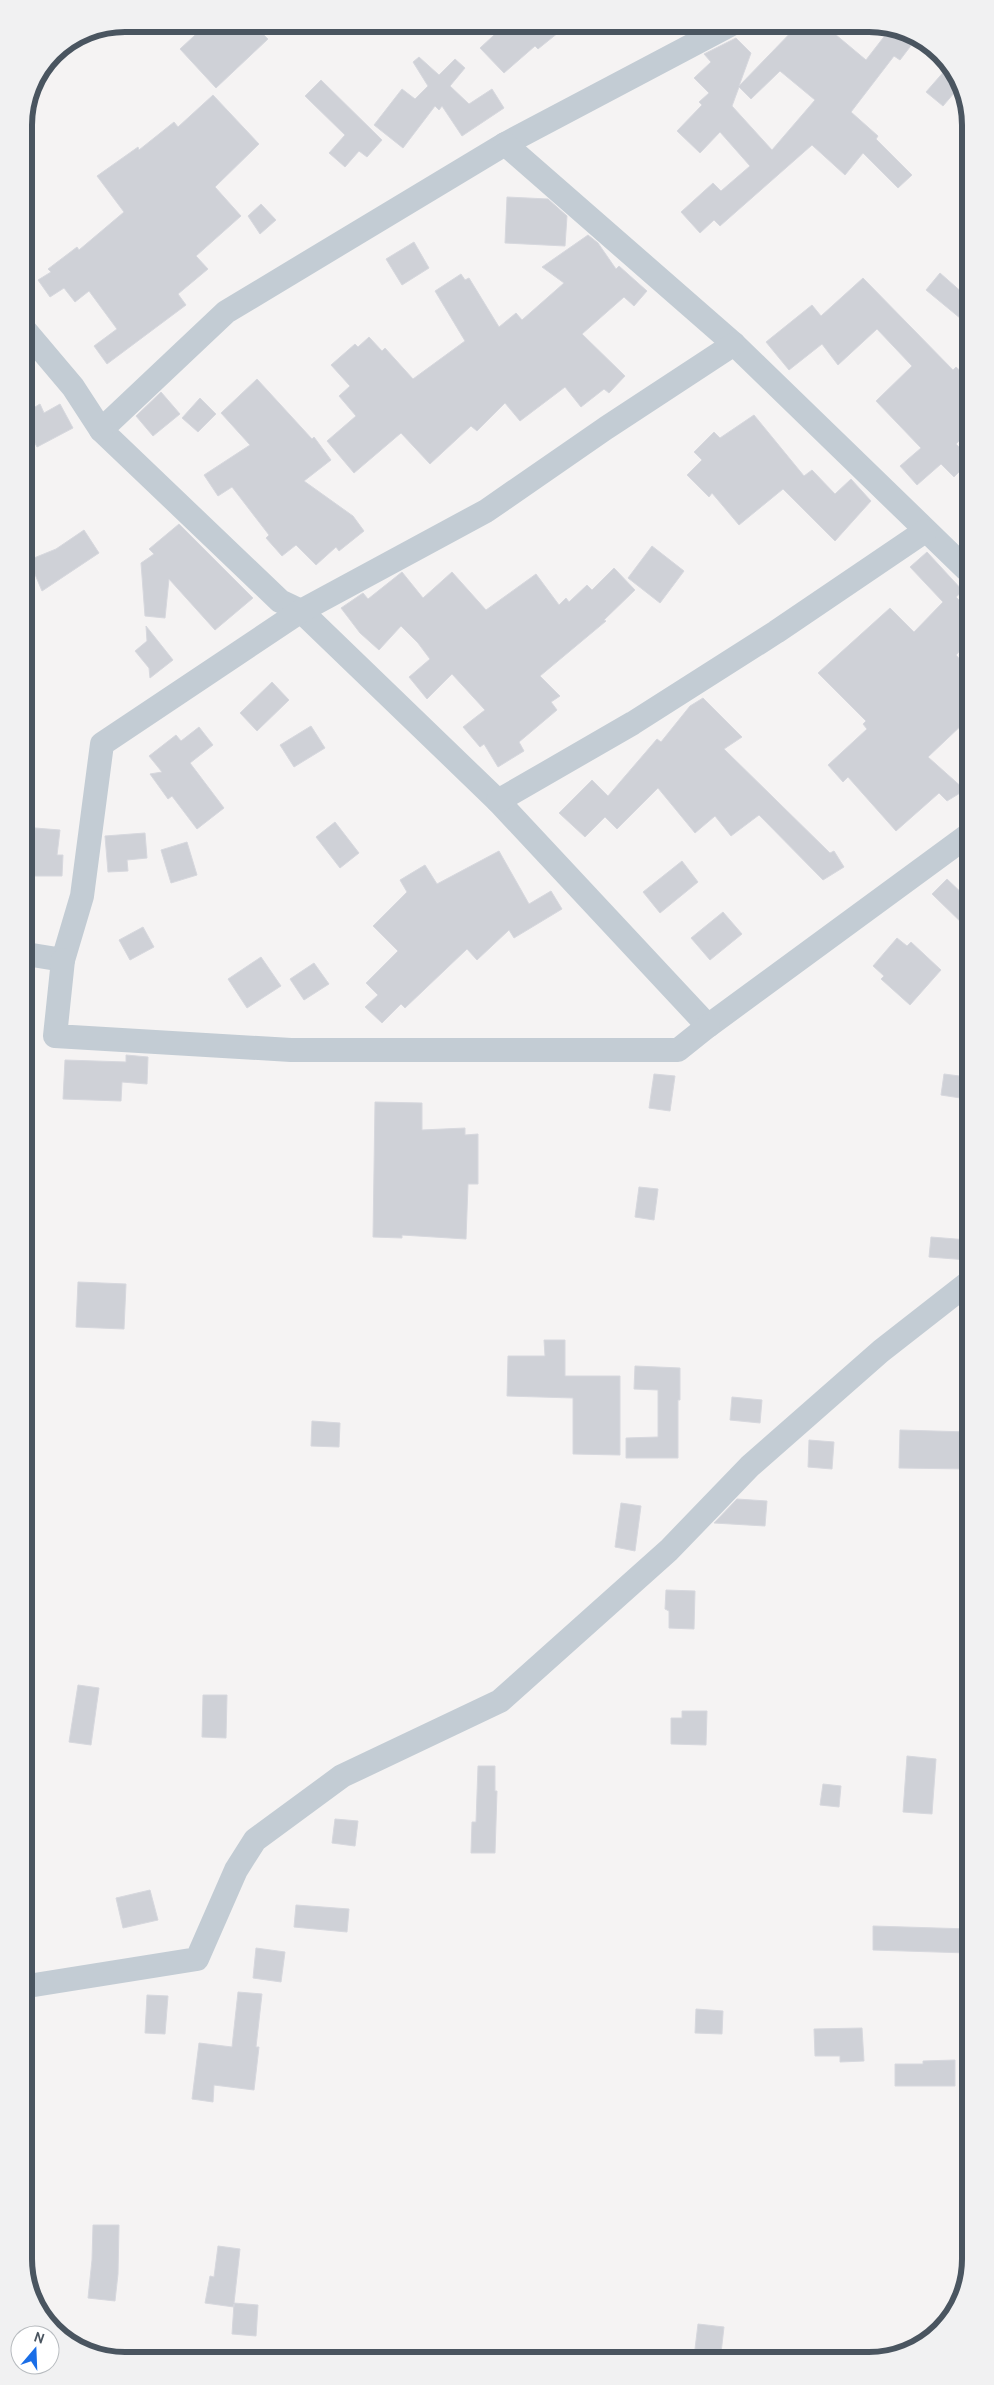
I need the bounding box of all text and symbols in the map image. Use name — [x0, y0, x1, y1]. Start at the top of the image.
north arrow — [10, 2325, 60, 2375]
text: N — [32, 2328, 47, 2348]

